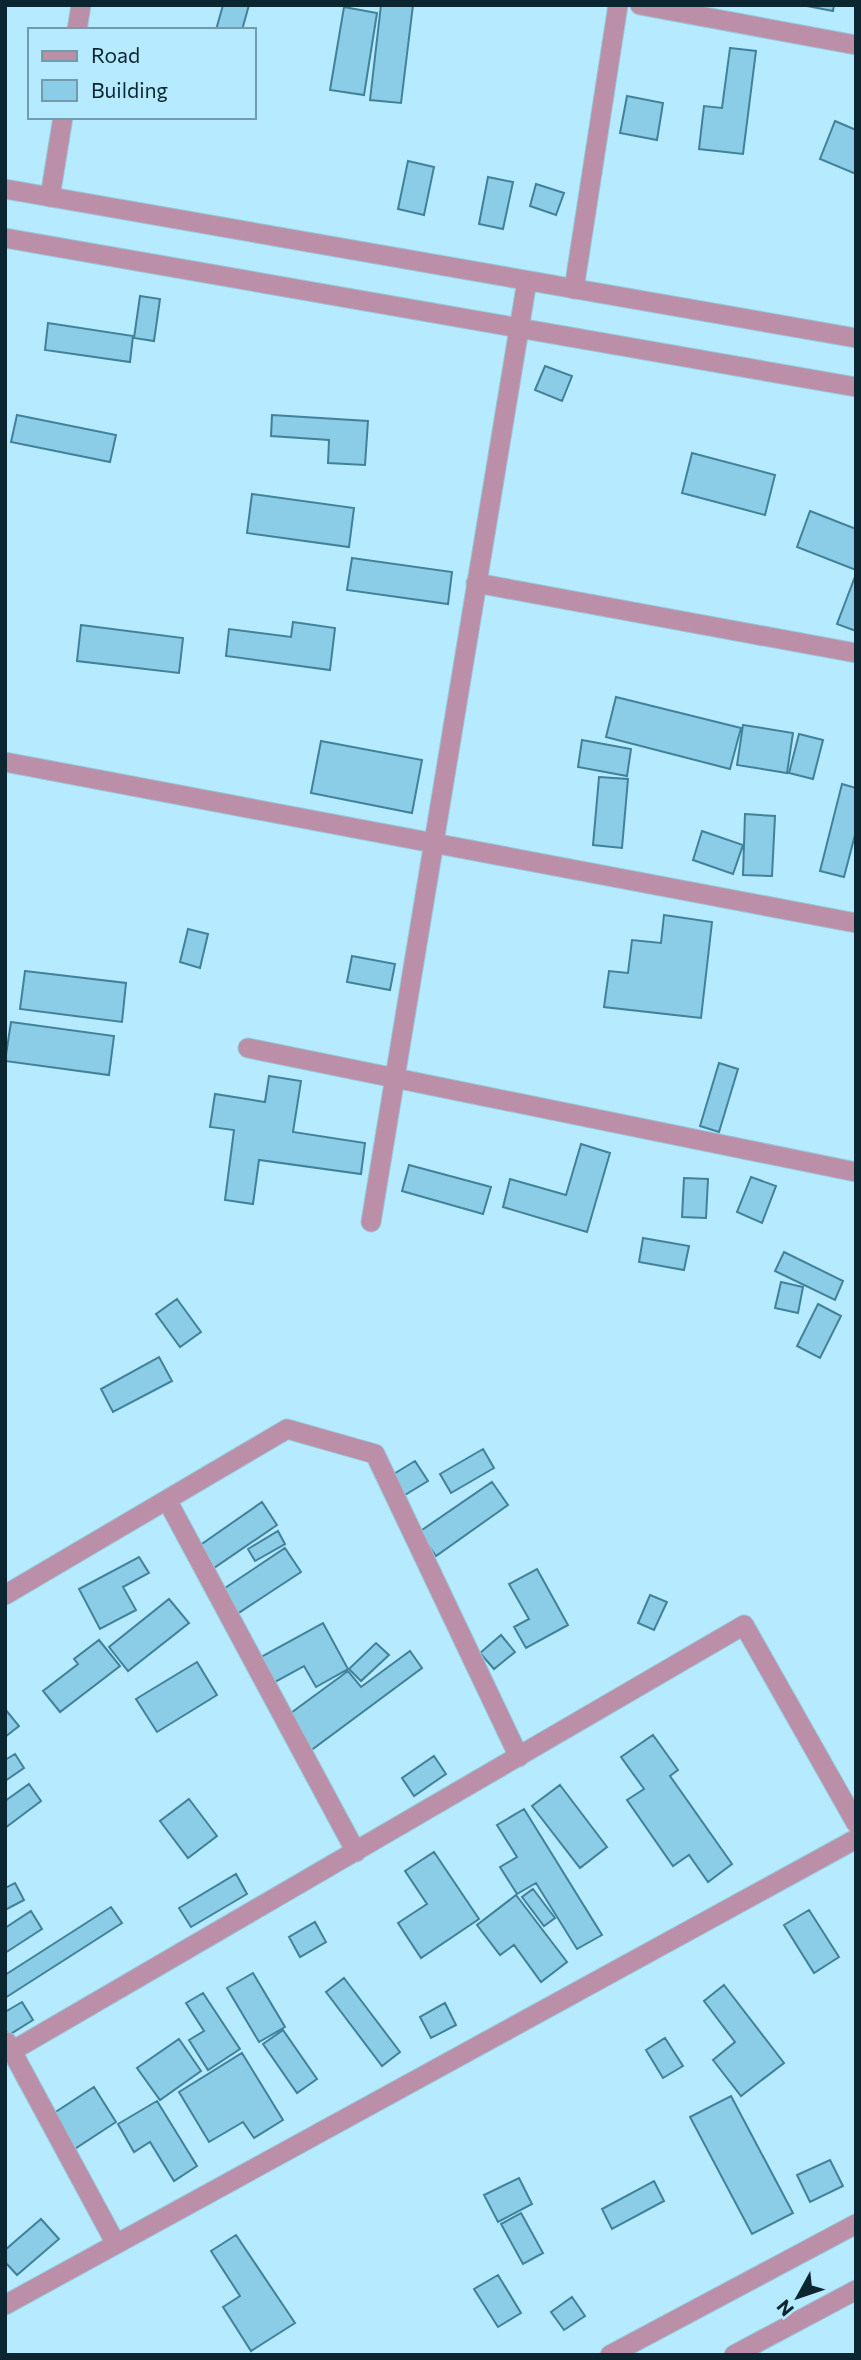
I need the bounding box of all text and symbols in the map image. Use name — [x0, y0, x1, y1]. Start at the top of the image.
legend — [28, 28, 256, 119]
text: Road — [91, 42, 140, 67]
text: Building — [91, 77, 168, 102]
north arrow — [763, 2262, 833, 2332]
text: N — [771, 2295, 798, 2321]

